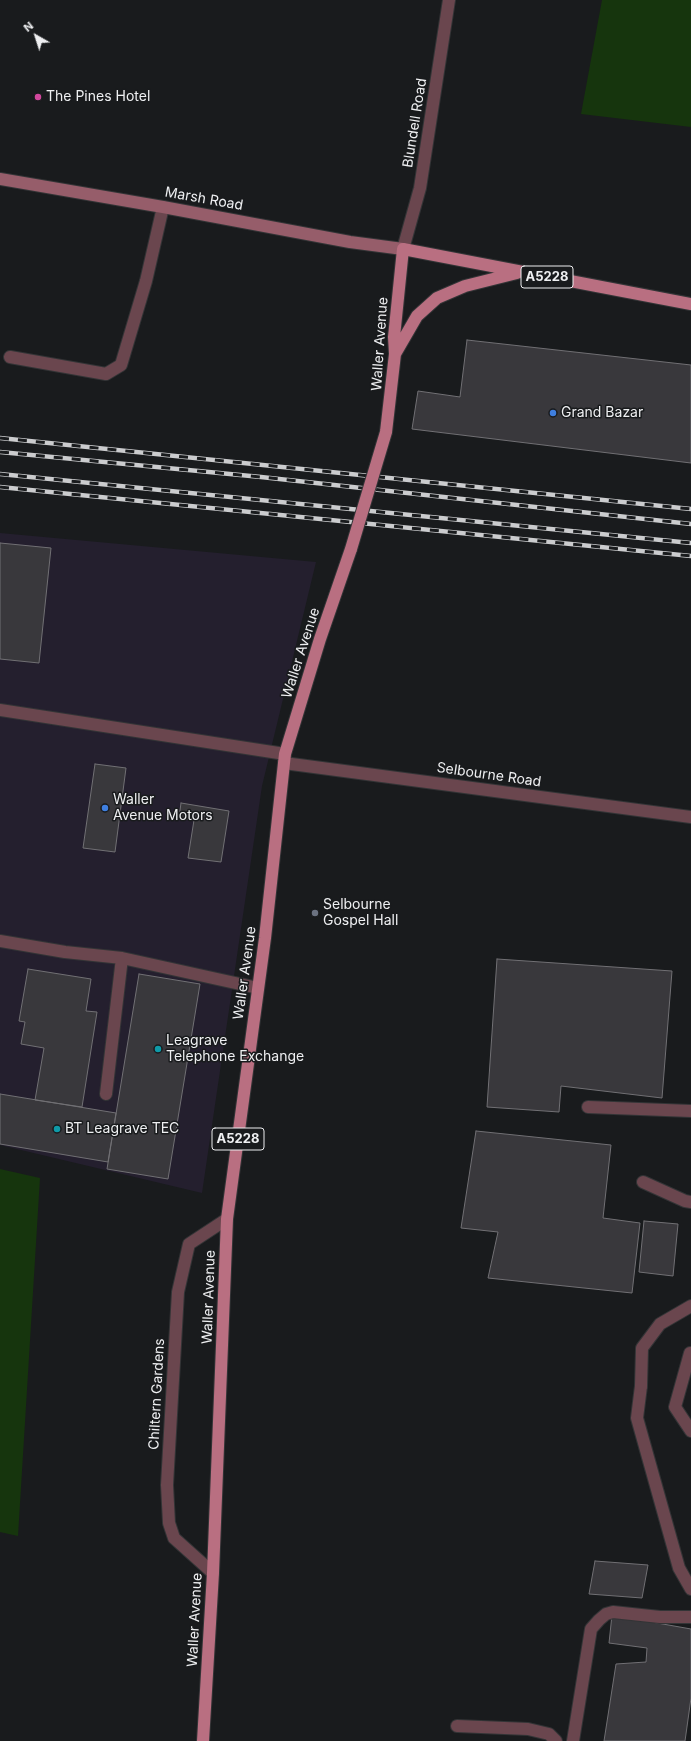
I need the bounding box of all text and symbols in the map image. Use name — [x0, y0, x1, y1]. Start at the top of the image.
north arrow — [16, 16, 56, 56]
text: N — [21, 19, 36, 35]
street label: Blundell Road — [400, 77, 430, 169]
place label: The Pines Hotel — [46, 89, 150, 105]
marker: The Pines Hotel — [33, 92, 43, 102]
street label: Marsh Road — [164, 184, 244, 214]
road number: A5228 — [521, 266, 573, 288]
street label: Waller Avenue — [368, 296, 392, 392]
place label: Grand Bazar — [561, 405, 643, 421]
marker: Grand Bazar — [548, 408, 558, 418]
street label: Waller Avenue — [278, 606, 324, 700]
street label: Selbourne Road — [436, 759, 542, 791]
place label: Waller Avenue Motors — [113, 792, 213, 824]
marker: Waller Avenue Motors — [100, 803, 110, 813]
place label: Selbourne Gospel Hall — [323, 897, 398, 930]
marker: Selbourne Gospel Hall — [310, 908, 320, 918]
street label: Waller Avenue — [230, 925, 260, 1021]
place label: Leagrave Telephone Exchange — [166, 1033, 304, 1066]
marker: Leagrave Telephone Exchange — [153, 1044, 163, 1054]
place label: BT Leagrave TEC — [65, 1121, 179, 1137]
marker: BT Leagrave TEC — [52, 1124, 62, 1134]
road number: A5228 — [212, 1128, 264, 1150]
street label: Waller Avenue — [199, 1250, 219, 1344]
street label: Chiltern Gardens — [146, 1338, 168, 1450]
street label: Waller Avenue — [184, 1572, 206, 1668]

